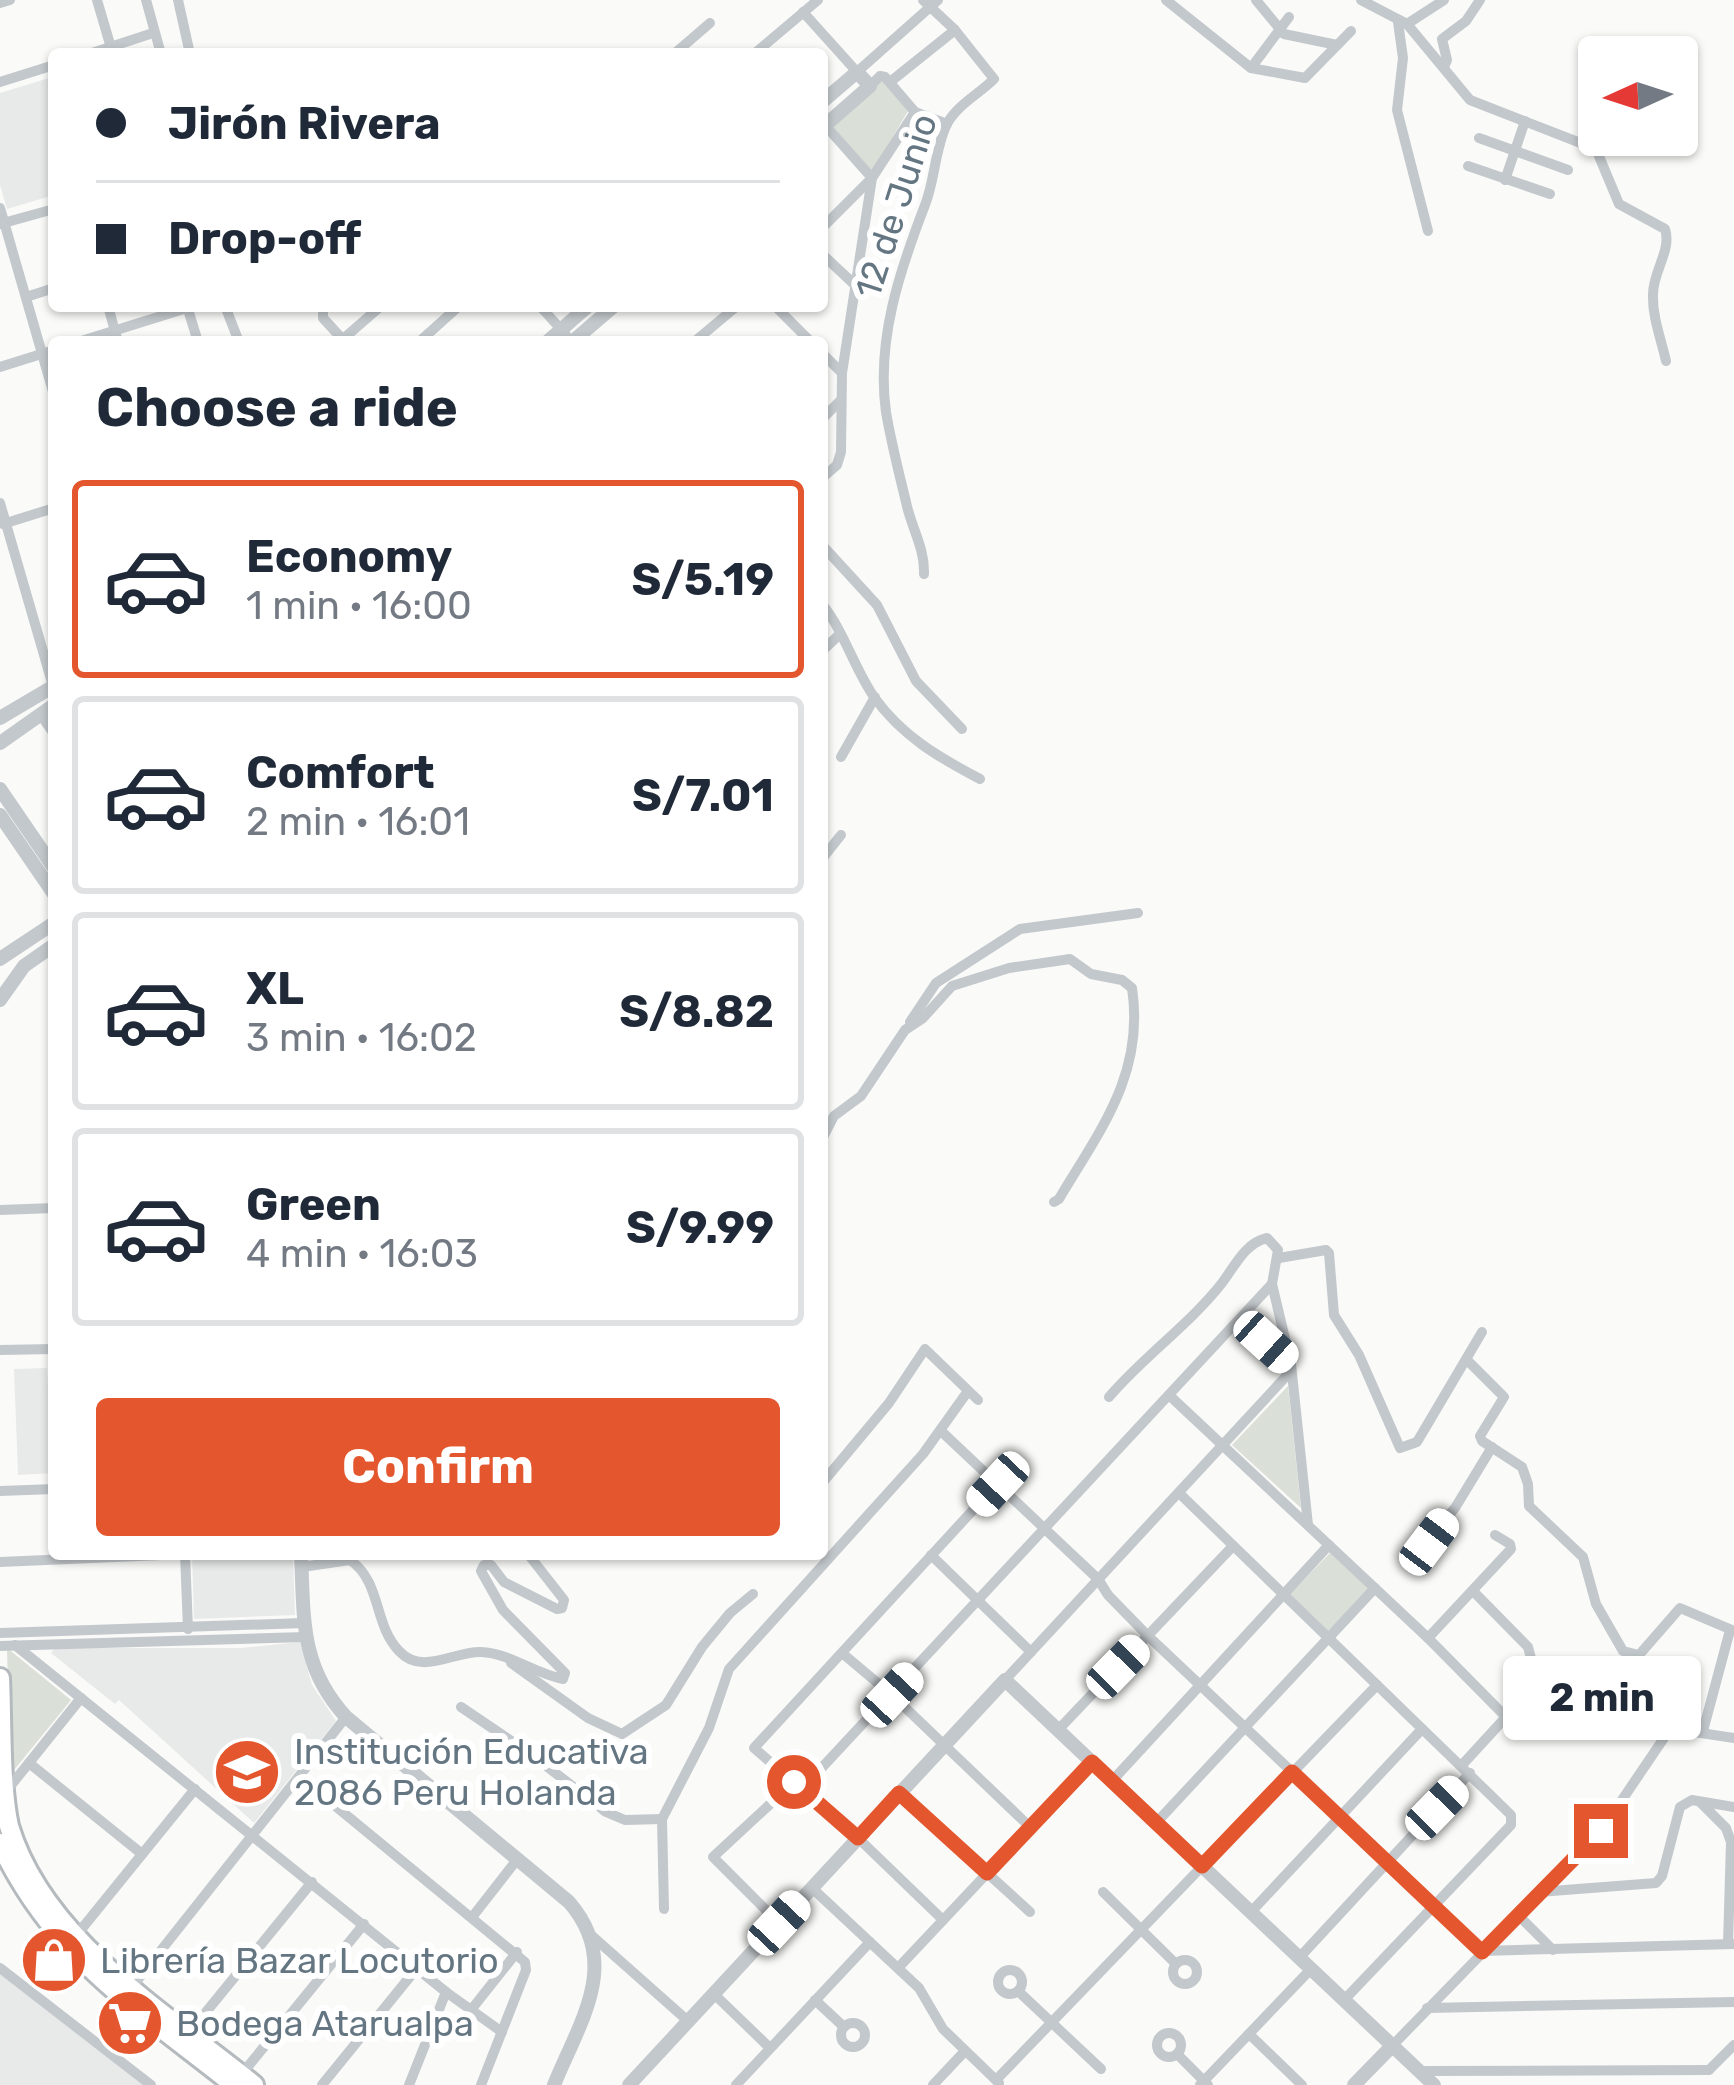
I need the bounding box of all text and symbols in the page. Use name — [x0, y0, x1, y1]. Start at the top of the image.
north arrow — [1578, 36, 1698, 156]
map controls — [1578, 36, 1698, 156]
text: Jirón Rivera — [168, 97, 440, 150]
street label: 12 de Junio — [846, 108, 946, 304]
text: Drop-off — [168, 212, 361, 265]
text: Choose a ride — [96, 376, 458, 440]
icon: car — [102, 525, 210, 633]
text: Economy — [246, 530, 452, 583]
text: S/5.19 — [631, 553, 774, 606]
text: 1 min · 16:00 — [246, 583, 472, 629]
icon: car — [102, 741, 210, 849]
text: Comfort — [246, 746, 435, 799]
text: S/7.01 — [632, 769, 774, 822]
text: 2 min · 16:01 — [246, 799, 470, 845]
icon: car — [102, 957, 210, 1065]
text: XL — [246, 962, 304, 1015]
text: S/8.82 — [619, 985, 774, 1038]
text: 3 min · 16:02 — [246, 1015, 477, 1061]
icon: car — [102, 1173, 210, 1281]
text: Green — [246, 1178, 381, 1231]
text: S/9.99 — [626, 1201, 774, 1254]
text: 4 min · 16:03 — [246, 1231, 478, 1277]
car — [1227, 1305, 1305, 1379]
button: Confirm — [96, 1398, 780, 1536]
car — [960, 1445, 1036, 1523]
car — [1393, 1502, 1465, 1582]
car — [1080, 1629, 1156, 1705]
car — [854, 1656, 930, 1734]
callout: 2 min — [1502, 1657, 1700, 1741]
text: 2 min — [1549, 1675, 1655, 1721]
place label: Institución Educativa 2086 Peru Holanda — [294, 1730, 649, 1814]
school or university icon: Institución Educativa 2086 Peru Holanda — [212, 1737, 282, 1807]
route start — [767, 1755, 821, 1809]
car — [1399, 1770, 1475, 1846]
route end — [1574, 1804, 1628, 1858]
car — [741, 1884, 817, 1962]
shop icon: Librería Bazar Locutorio — [19, 1925, 89, 1995]
place label: Librería Bazar Locutorio — [100, 1939, 499, 1982]
supermarket icon: Bodega Atarualpa — [95, 1988, 165, 2058]
place label: Bodega Atarualpa — [176, 2002, 474, 2045]

